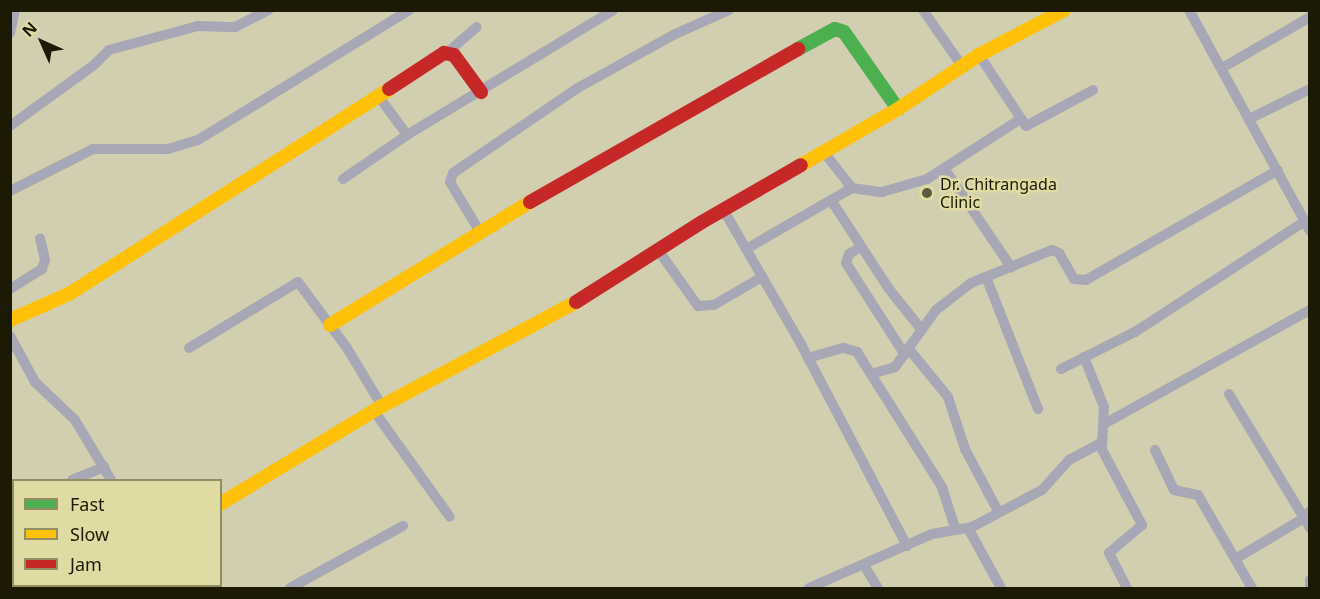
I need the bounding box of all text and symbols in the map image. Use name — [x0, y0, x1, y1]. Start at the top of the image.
north arrow — [12, 12, 72, 72]
text: N — [17, 17, 42, 42]
place label: Dr. Chitrangada Clinic — [940, 174, 1057, 212]
marker: Dr. Chitrangada Clinic — [918, 184, 936, 202]
legend — [12, 479, 222, 587]
text: Fast — [70, 492, 105, 516]
text: Slow — [70, 522, 109, 546]
text: Jam — [70, 552, 102, 576]

